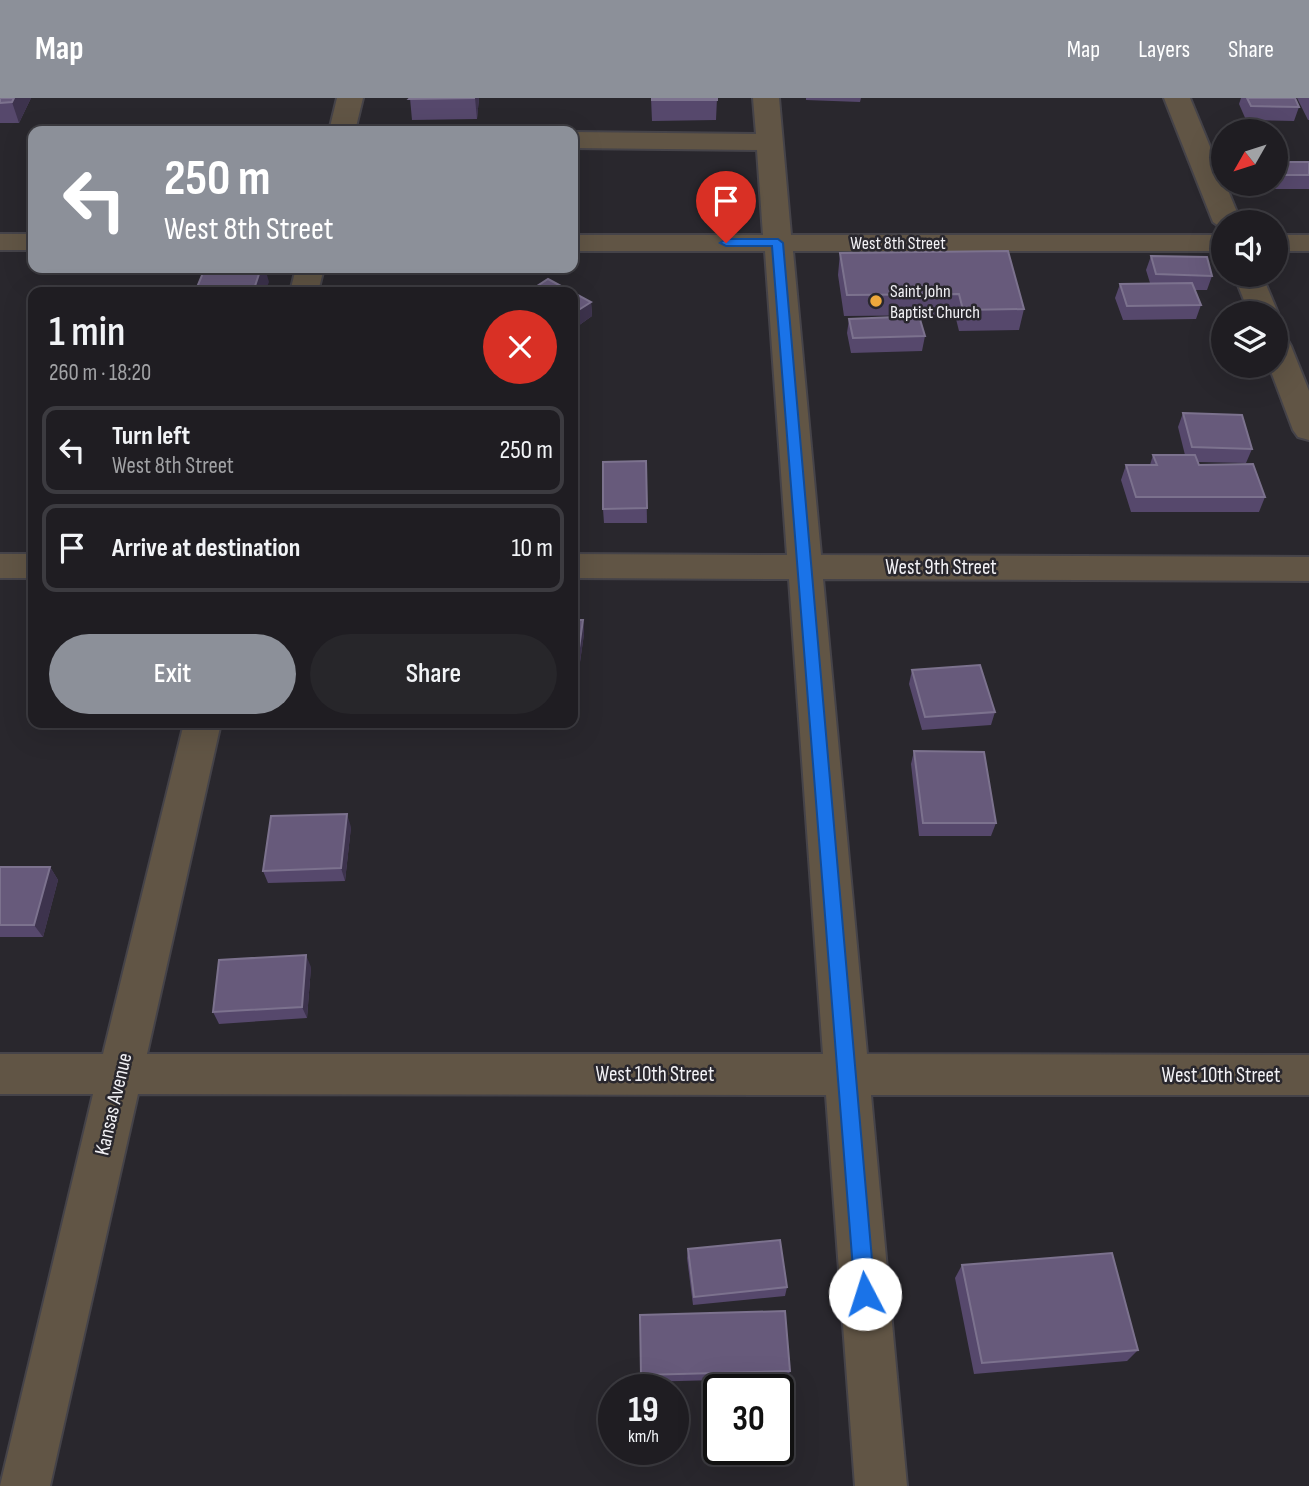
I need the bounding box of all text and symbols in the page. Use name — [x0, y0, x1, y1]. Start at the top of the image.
text: Map — [35, 29, 84, 69]
text: Map — [1067, 35, 1100, 64]
text: Layers — [1138, 35, 1190, 64]
text: Share — [1228, 35, 1274, 64]
north arrow — [1211, 119, 1288, 196]
map controls — [1211, 119, 1288, 378]
text: 250 m — [164, 150, 270, 209]
icon: left — [49, 154, 140, 245]
pin — [696, 171, 756, 243]
icon: arrive — [707, 182, 745, 220]
text: West 8th Street — [164, 210, 334, 249]
button: sound — [1211, 210, 1288, 287]
street label: West 8th Street — [850, 233, 946, 254]
place label: Saint John Baptist Church — [890, 281, 980, 323]
marker: Saint John Baptist Church — [868, 293, 884, 309]
button: layers — [1211, 301, 1288, 378]
text: 1 min — [49, 307, 125, 358]
button: close — [483, 310, 557, 384]
text: 260 m · 18:20 — [49, 359, 151, 387]
text: Turn left — [112, 421, 190, 452]
icon: left — [53, 431, 91, 469]
text: 250 m — [499, 435, 553, 466]
text: West 8th Street — [112, 452, 234, 480]
icon: arrive — [53, 529, 91, 567]
text: Arrive at destination — [112, 533, 300, 564]
text: 10 m — [511, 533, 553, 564]
street label: West 9th Street — [885, 555, 997, 580]
button: Exit — [49, 634, 296, 714]
button: Share — [310, 634, 557, 714]
street label: Kansas Avenue — [90, 1051, 137, 1158]
street label: West 10th Street — [596, 1062, 714, 1087]
street label: West 10th Street — [1162, 1063, 1280, 1088]
position arrow — [828, 1257, 902, 1331]
speed limit sign: 30 — [703, 1374, 794, 1465]
text: 19 — [628, 1389, 659, 1432]
text: km/h — [628, 1426, 659, 1447]

